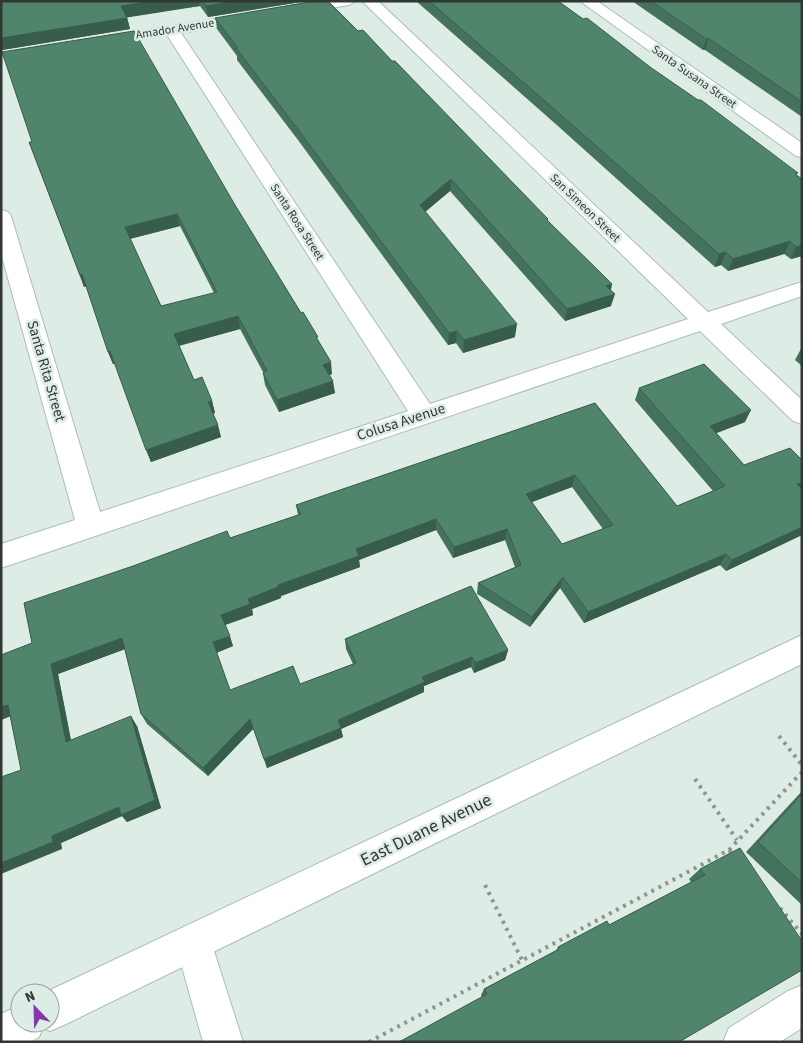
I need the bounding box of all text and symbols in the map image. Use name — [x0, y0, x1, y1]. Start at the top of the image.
street label: Amador Avenue — [135, 14, 215, 44]
street label: Santa Susana Street — [648, 41, 740, 113]
street label: San Simeon Street — [546, 170, 624, 246]
street label: Santa Rosa Street — [266, 180, 328, 264]
street label: Santa Rita Street — [22, 318, 70, 424]
street label: Colusa Avenue — [354, 398, 448, 446]
street label: East Duane Avenue — [356, 787, 496, 873]
north arrow — [10, 983, 60, 1033]
text: N — [22, 986, 39, 1008]

